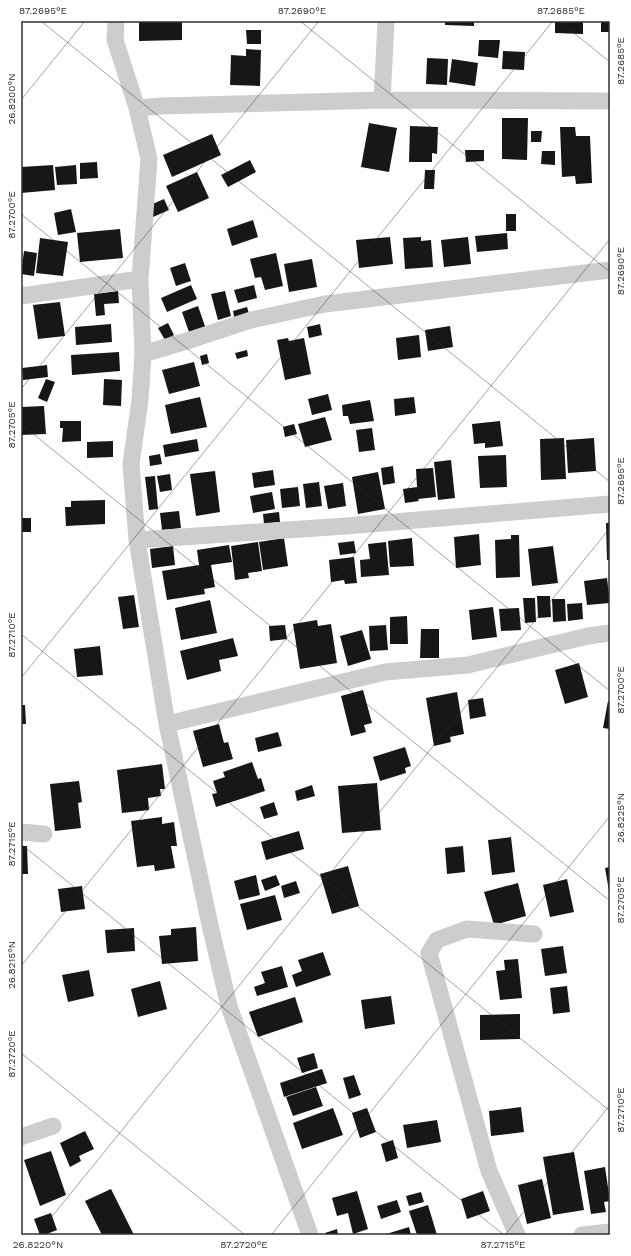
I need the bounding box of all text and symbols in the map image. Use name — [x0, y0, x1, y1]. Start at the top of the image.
text: 87.2695°E — [19, 5, 67, 16]
text: 87.2690°E — [278, 5, 326, 16]
text: 87.2685°E — [537, 5, 585, 16]
text: 87.2685°E — [615, 37, 626, 85]
text: 26.8200°N — [6, 74, 17, 124]
text: 87.2700°E — [6, 191, 17, 239]
text: 87.2690°E — [615, 247, 626, 295]
text: 87.2705°E — [6, 401, 17, 449]
text: 87.2695°E — [615, 457, 626, 505]
text: 87.2710°E — [6, 612, 17, 658]
text: 87.2700°E — [615, 666, 626, 714]
text: 26.8225°N — [615, 793, 626, 843]
text: 87.2715°E — [6, 821, 17, 867]
text: 87.2705°E — [615, 876, 626, 924]
text: 26.8215°N — [6, 941, 17, 989]
text: 87.2720°E — [6, 1030, 17, 1078]
text: 87.2710°E — [615, 1087, 626, 1133]
text: 26.8220°N — [13, 1239, 63, 1250]
text: 87.2720°E — [220, 1239, 268, 1250]
text: 87.2715°E — [480, 1239, 526, 1250]

